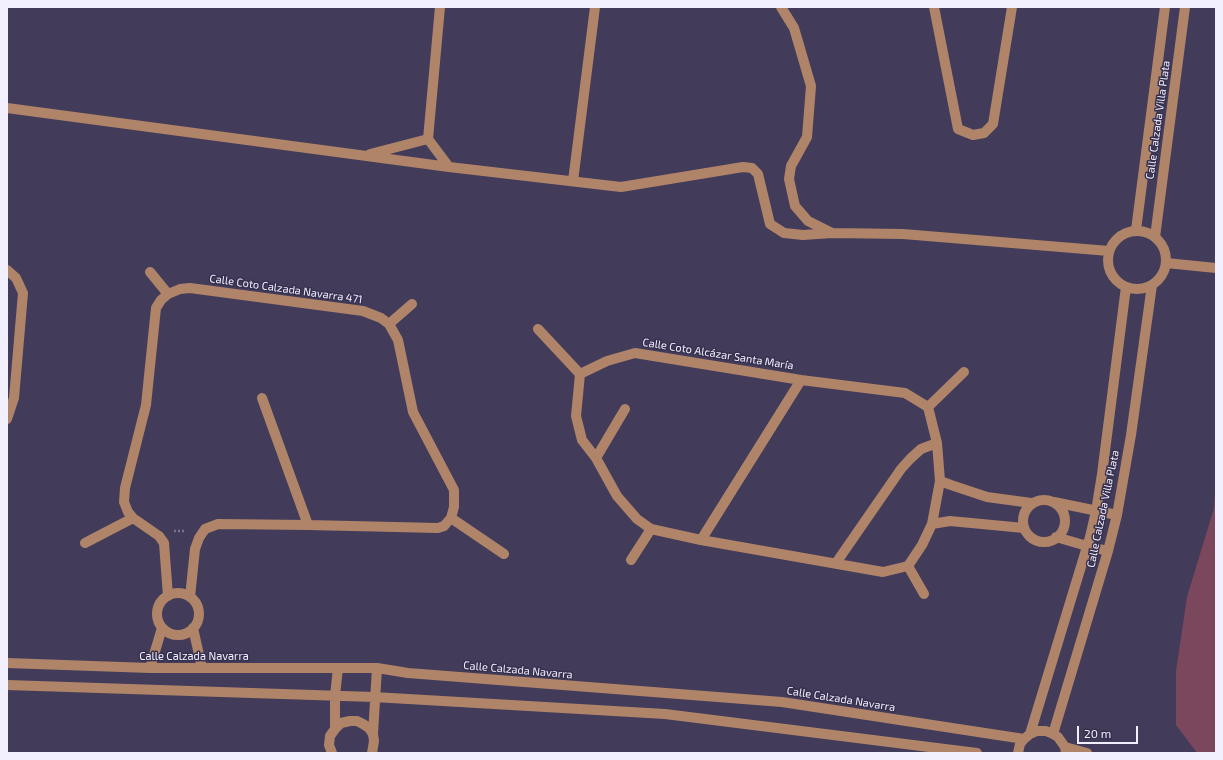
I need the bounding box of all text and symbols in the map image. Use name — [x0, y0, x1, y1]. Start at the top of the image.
street label: Calle Calzada Villa Plata — [1143, 60, 1173, 180]
street label: Calle Coto Calzada Navarra 471 — [209, 272, 363, 306]
street label: Calle Coto Alcázar Santa María — [642, 336, 794, 372]
street label: Calle Calzada Villa Plata — [1084, 449, 1122, 569]
street label: Calle Calzada Navarra — [139, 649, 249, 663]
street label: Calle Calzada Navarra — [463, 659, 573, 681]
street label: Calle Calzada Navarra — [786, 684, 896, 714]
scale bar — [1079, 718, 1140, 744]
text: 20 m — [1084, 726, 1111, 740]

